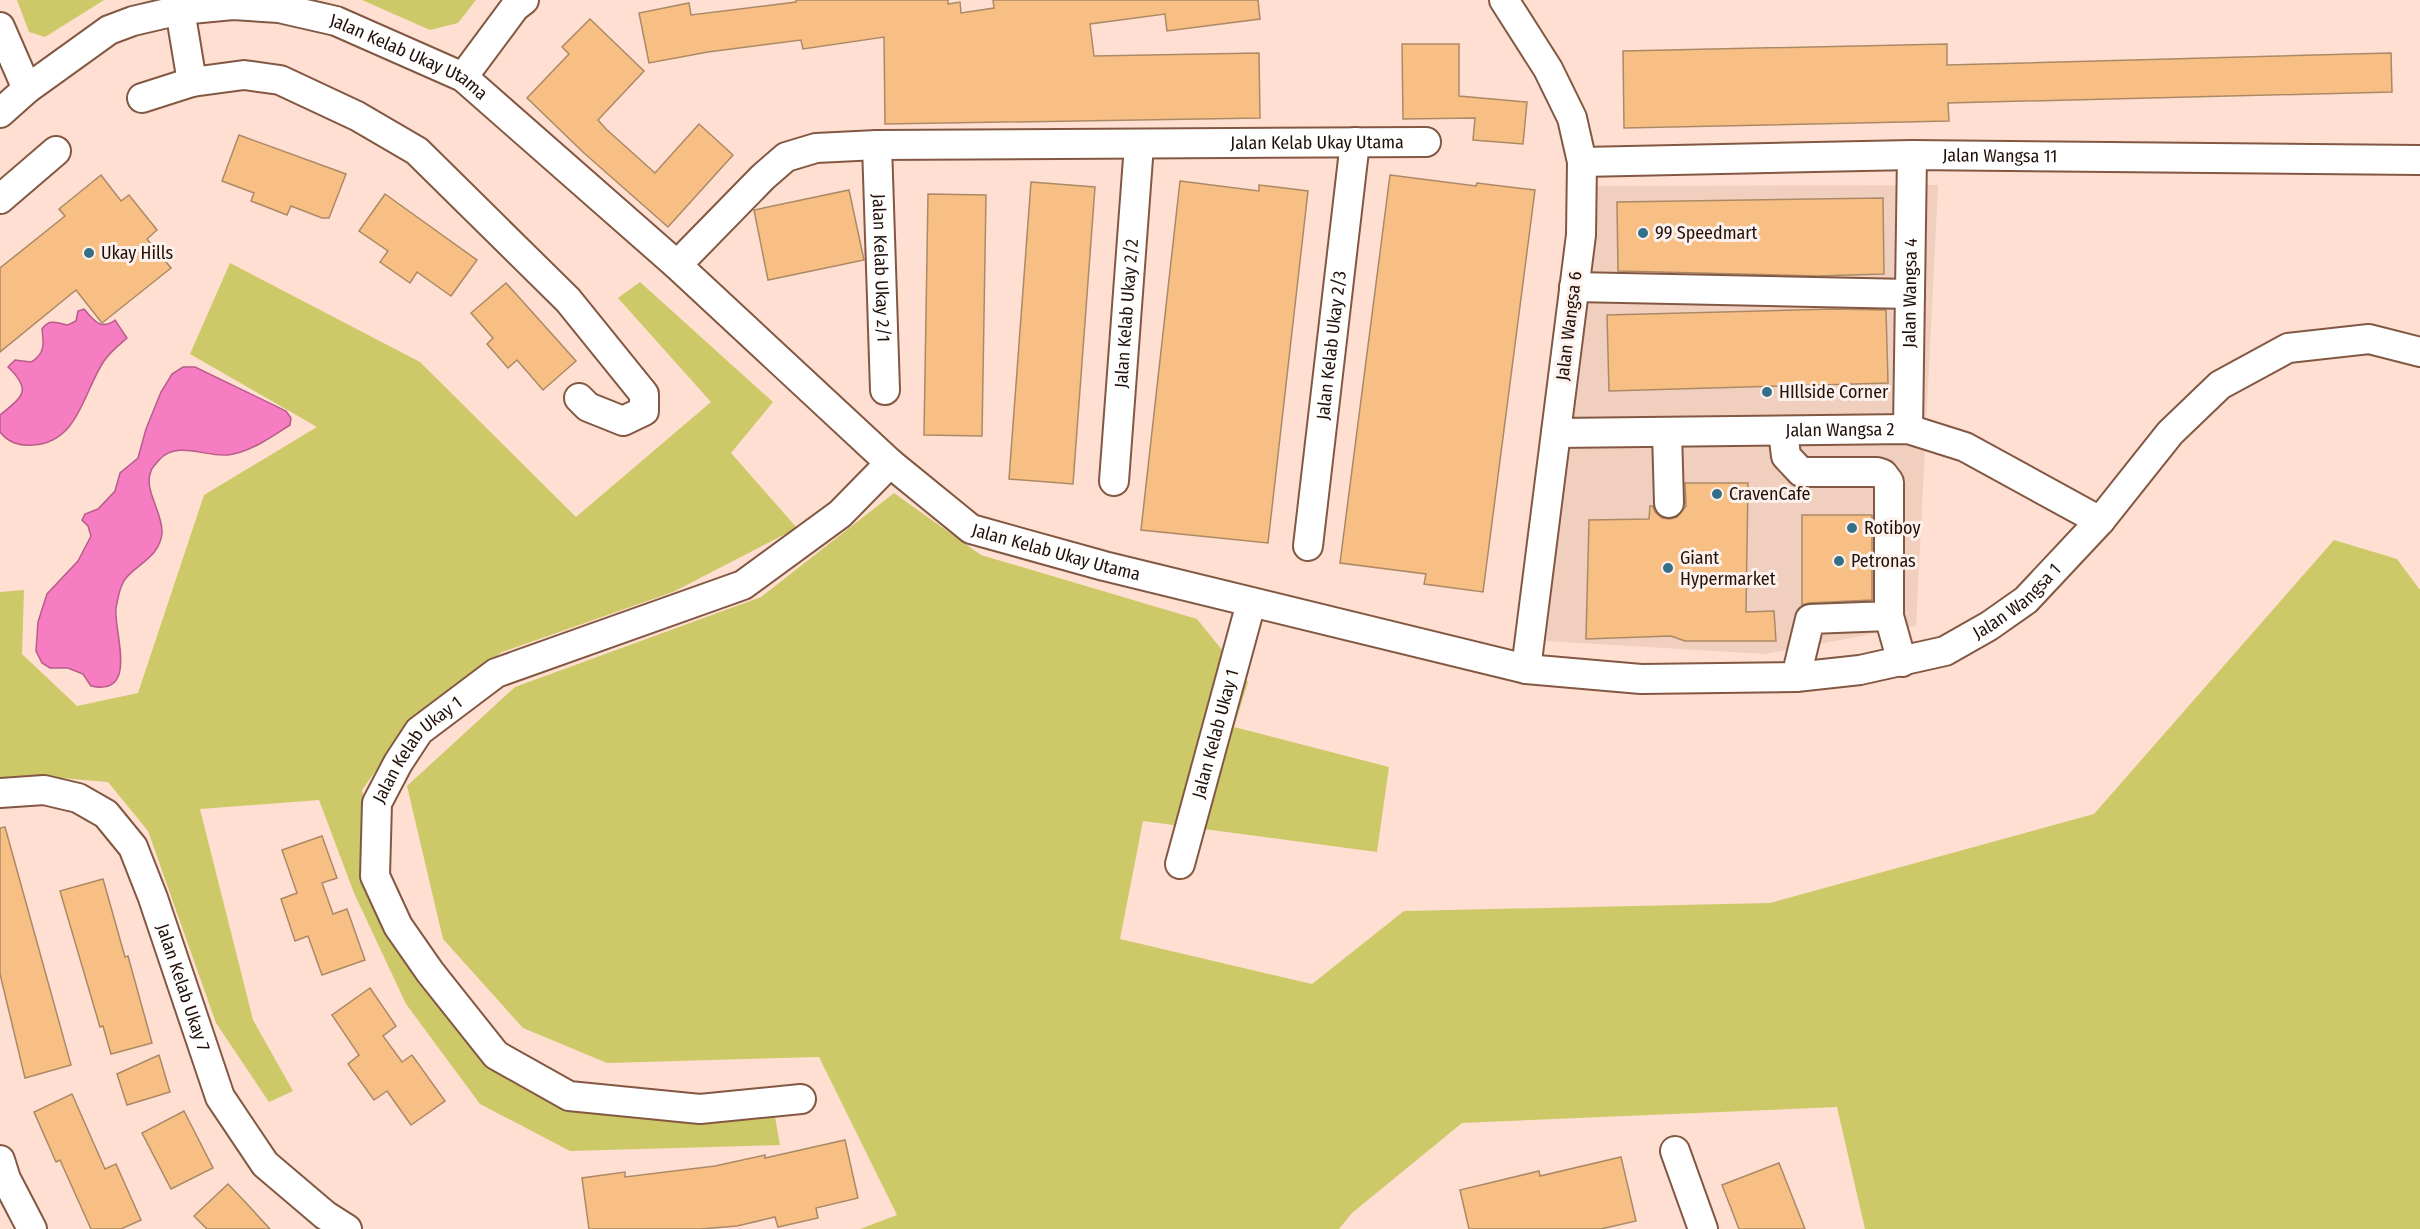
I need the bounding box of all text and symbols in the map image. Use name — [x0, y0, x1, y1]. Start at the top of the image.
street label: Jalan Kelab Ukay Utama — [328, 9, 492, 105]
street label: Jalan Kelab Ukay Utama — [1230, 131, 1404, 154]
street label: Jalan Wangsa 11 — [1942, 144, 2057, 167]
street label: Jalan Kelab Ukay 2/1 — [868, 194, 894, 342]
place label: 99 Speedmart — [1655, 222, 1758, 244]
marker: 99 Speedmart — [1636, 226, 1650, 240]
street label: Jalan Kelab Ukay 2/2 — [1110, 238, 1143, 389]
street label: Jalan Wangsa 4 — [1898, 238, 1922, 348]
place label: Ukay Hills — [101, 242, 173, 264]
marker: Ukay Hills — [82, 246, 96, 260]
street label: Jalan Kelab Ukay 2/3 — [1312, 270, 1351, 421]
street label: Jalan Wangsa 6 — [1551, 270, 1587, 382]
place label: HIllside Corner — [1779, 381, 1889, 403]
marker: HIllside Corner — [1760, 385, 1774, 399]
street label: Jalan Wangsa 2 — [1785, 418, 1895, 441]
place label: CravenCafe — [1729, 483, 1811, 505]
marker: CravenCafe — [1710, 487, 1724, 501]
place label: Rotiboy — [1864, 517, 1920, 539]
street label: Jalan Kelab Ukay Utama — [969, 519, 1143, 586]
marker: Rotiboy — [1845, 521, 1859, 535]
place label: Giant Hypermarket — [1680, 547, 1776, 590]
place label: Petronas — [1851, 550, 1916, 572]
marker: Petronas — [1832, 554, 1846, 568]
street label: Jalan Wangsa 1 — [1969, 559, 2066, 644]
marker: Giant Hypermarket — [1661, 561, 1675, 575]
street label: Jalan Kelab Ukay 1 — [1187, 667, 1243, 801]
street label: Jalan Kelab Ukay 1 — [368, 692, 466, 807]
street label: Jalan Kelab Ukay 7 — [151, 921, 215, 1054]

